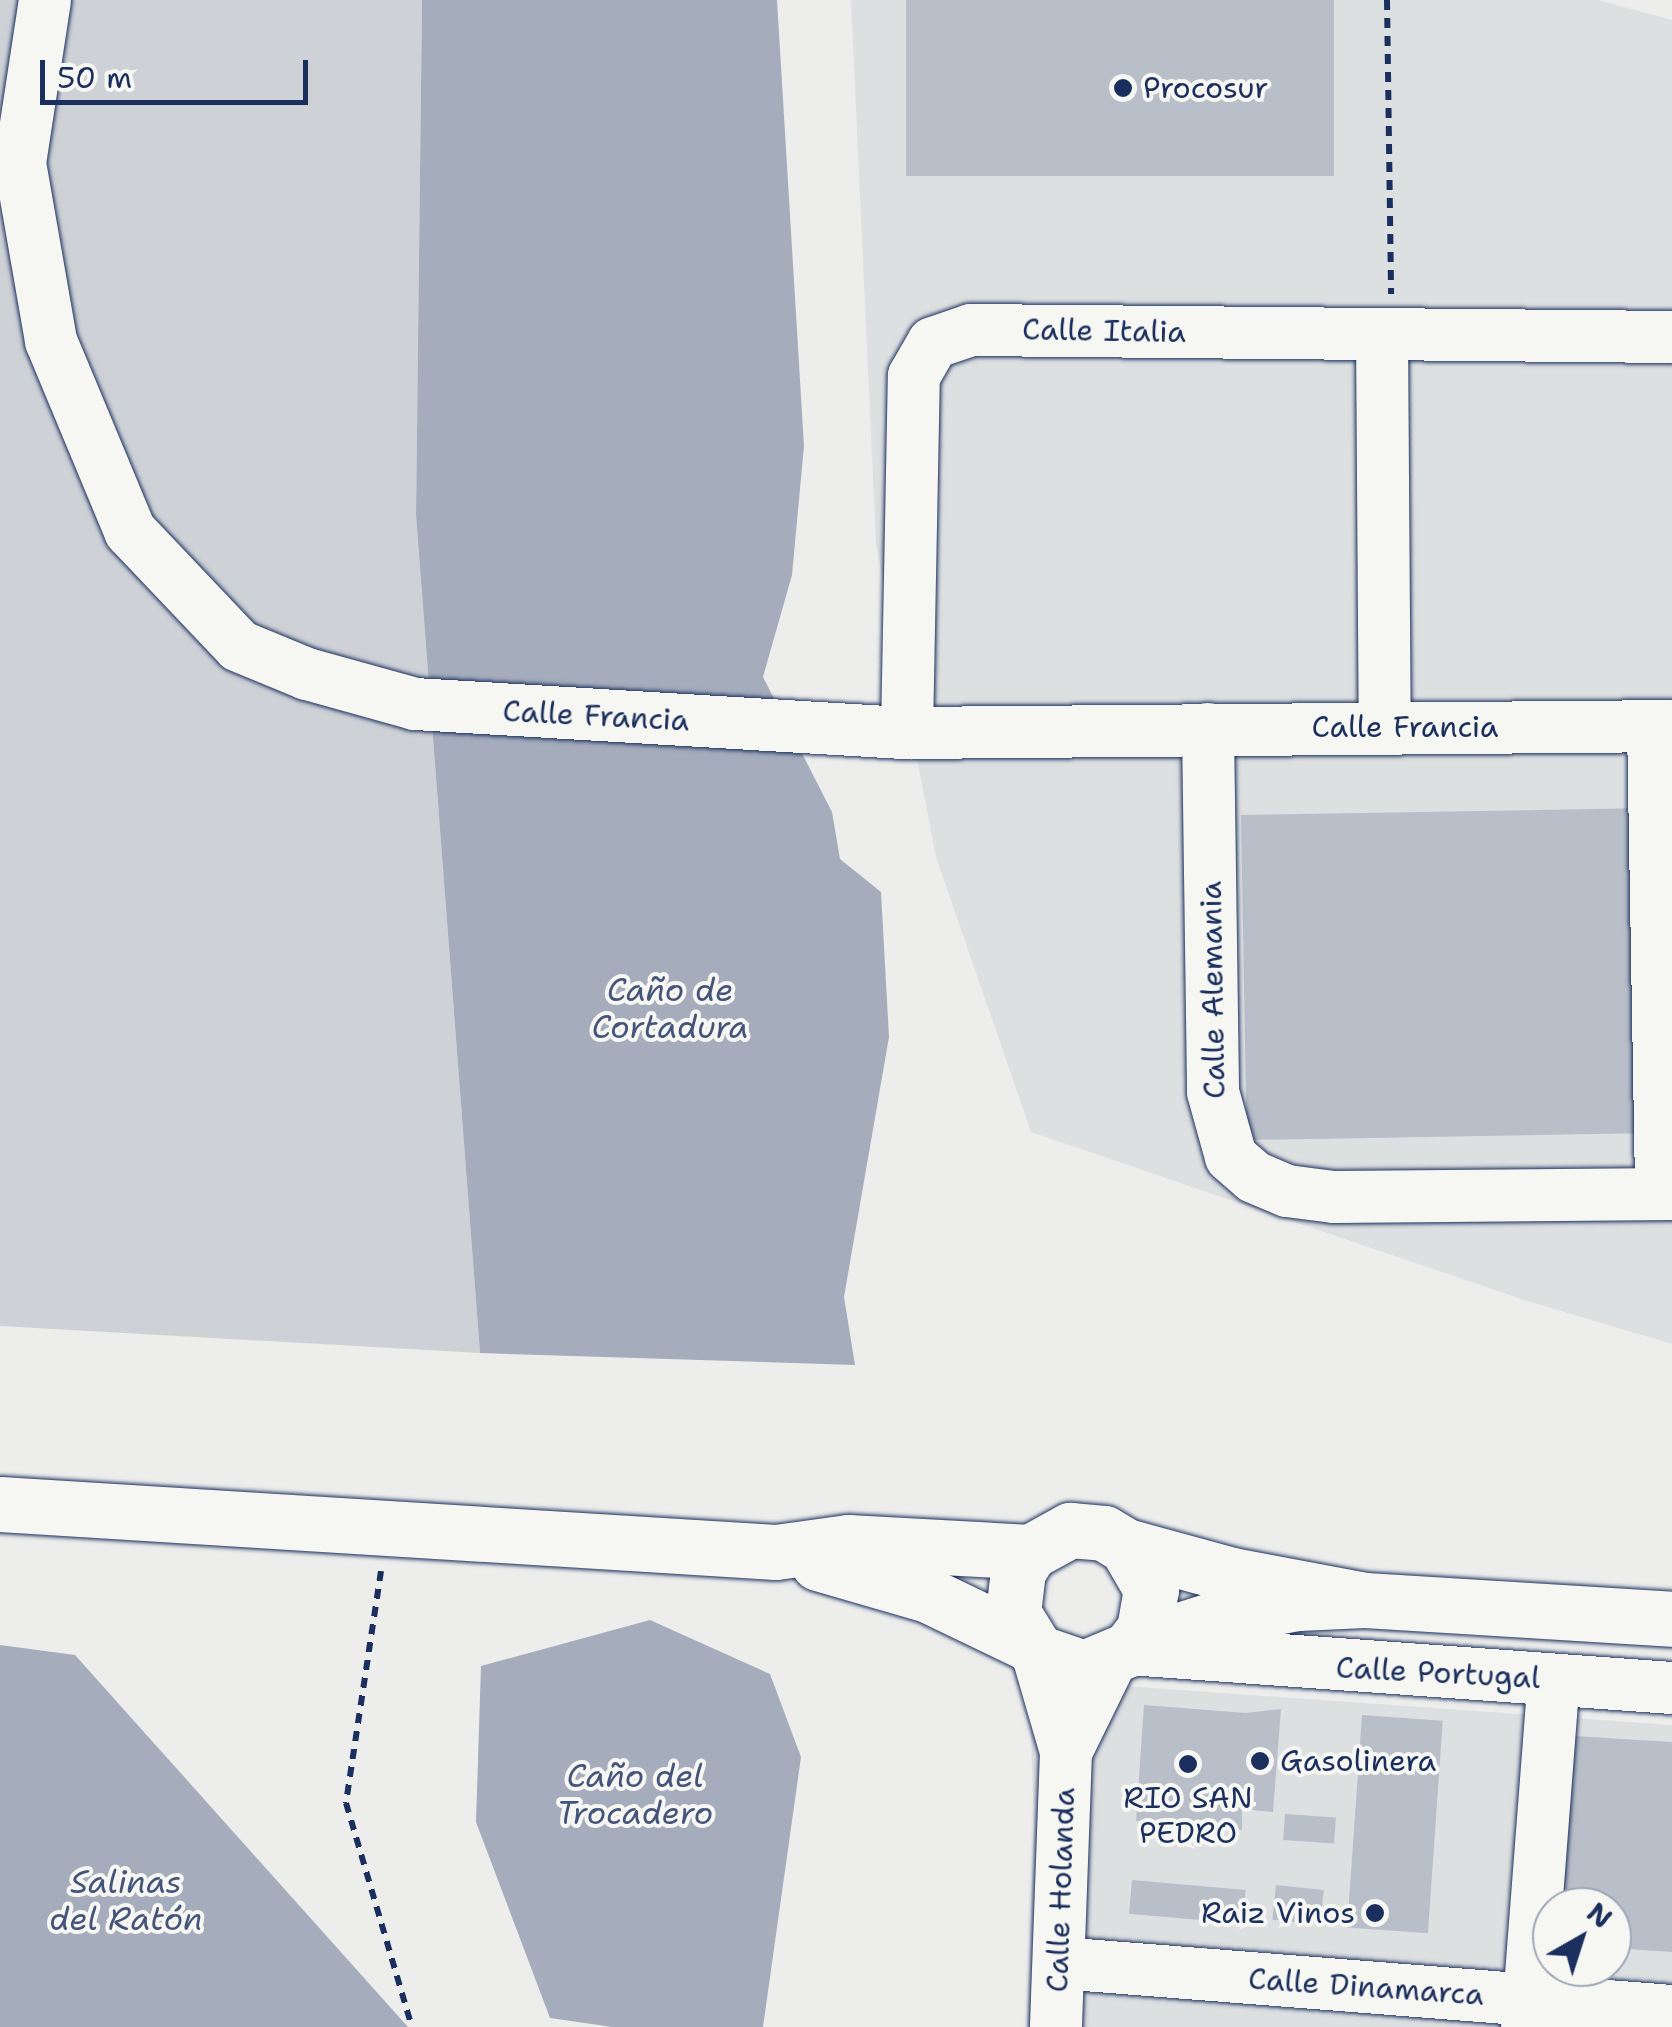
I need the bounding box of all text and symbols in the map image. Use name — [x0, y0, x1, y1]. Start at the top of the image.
scale bar — [45, 40, 312, 102]
text: 50 m — [57, 57, 132, 98]
place label: Procosur — [1143, 70, 1269, 106]
marker: Procosur — [1112, 77, 1134, 99]
street label: Calle Italia — [1022, 312, 1186, 350]
street label: Calle Francia — [502, 693, 690, 739]
street label: Calle Francia — [1312, 709, 1498, 745]
street label: Calle Alemania — [1193, 881, 1233, 1099]
water label: Caño de Cortadura — [592, 972, 748, 1047]
street label: Calle Portugal — [1335, 1650, 1541, 1696]
place label: Gasolinera — [1280, 1743, 1436, 1779]
marker: Gasolinera — [1249, 1750, 1271, 1772]
marker: RIO SAN PEDRO — [1177, 1753, 1199, 1775]
water label: Caño del Trocadero — [557, 1758, 713, 1833]
place label: RIO SAN PEDRO — [1123, 1780, 1253, 1850]
street label: Calle Holanda — [1039, 1787, 1083, 1993]
water label: Salinas del Ratón — [49, 1864, 203, 1939]
north arrow — [1532, 1887, 1632, 1987]
text: N — [1579, 1893, 1620, 1937]
place label: Raiz Vinos — [1201, 1895, 1355, 1931]
marker: Raiz Vinos — [1364, 1902, 1386, 1924]
street label: Calle Dinamarca — [1247, 1961, 1485, 2013]

